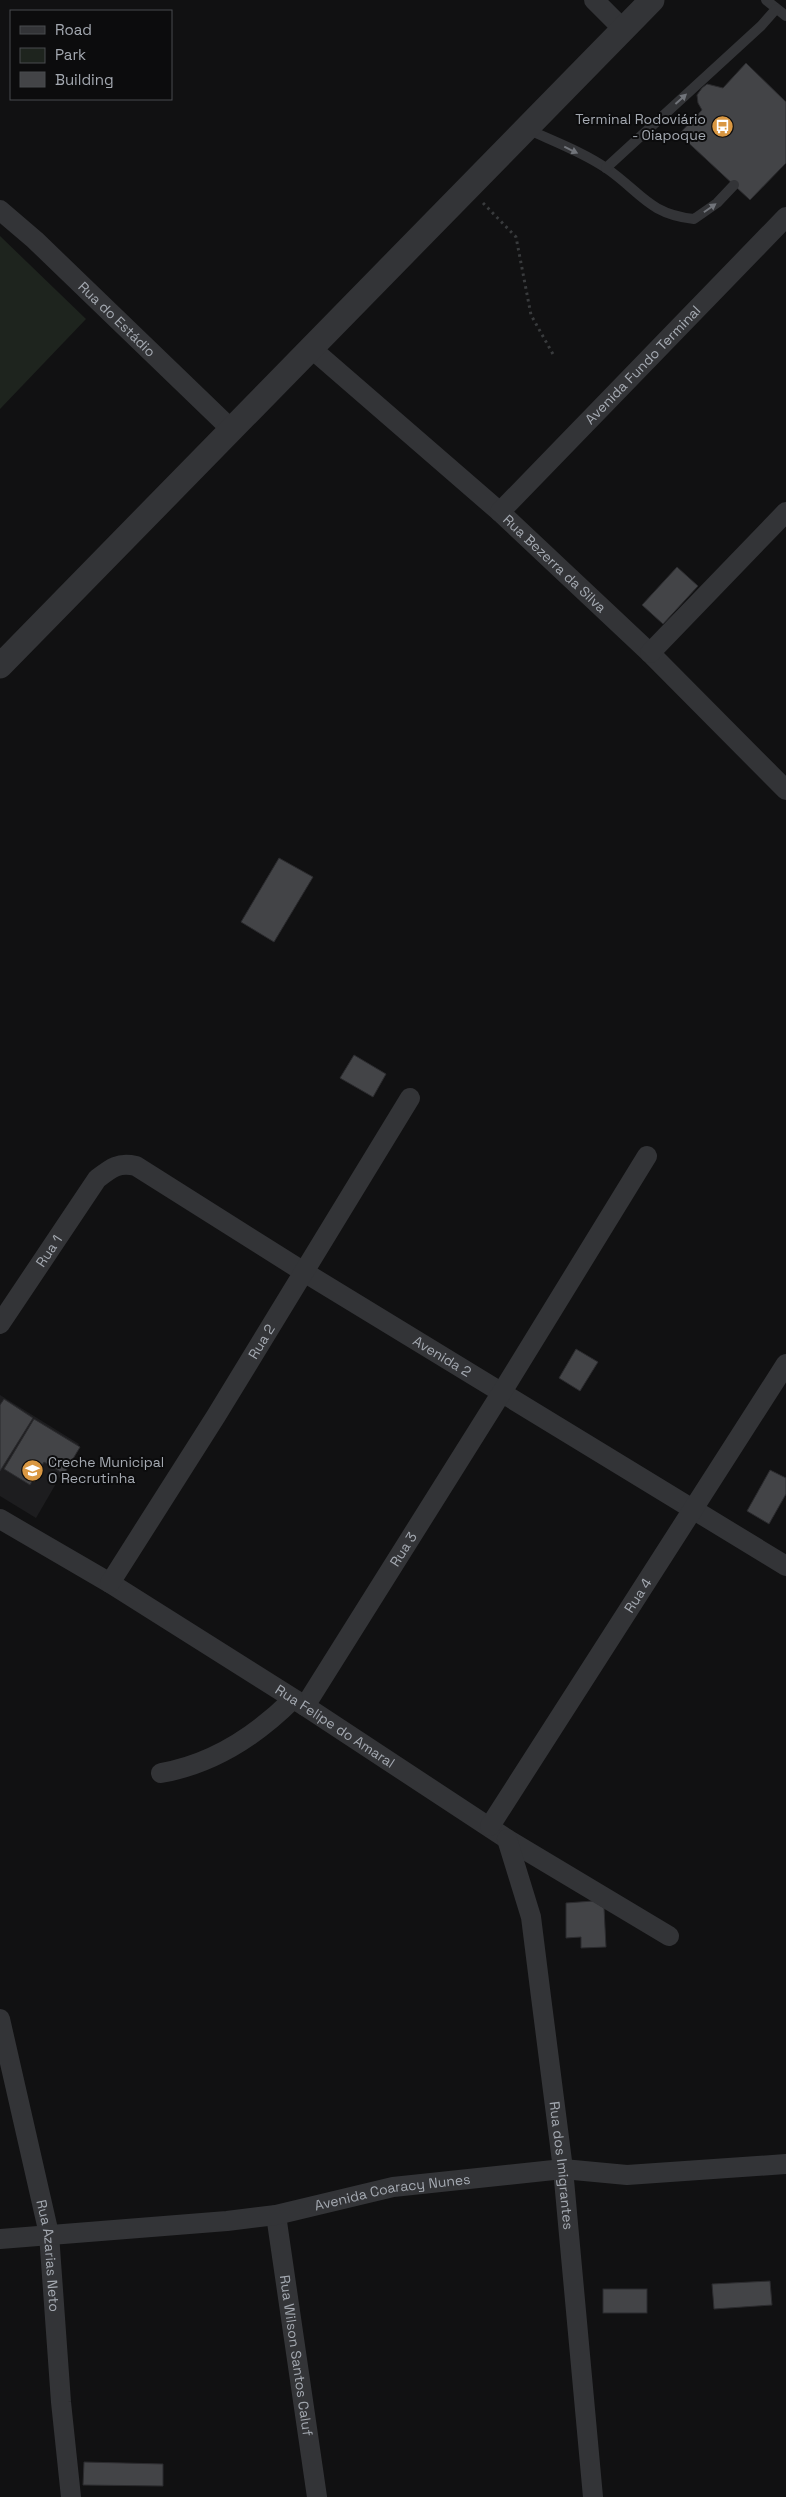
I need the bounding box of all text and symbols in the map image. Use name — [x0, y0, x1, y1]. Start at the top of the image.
legend — [10, 10, 172, 100]
text: Road — [55, 20, 92, 39]
text: Park — [55, 45, 86, 64]
text: Building — [55, 70, 114, 89]
one-way arrow — [674, 94, 687, 105]
place label: Terminal Rodoviário - Oiapoque — [575, 110, 706, 144]
bus stop icon: Terminal Rodoviário - Oiapoque — [710, 115, 734, 139]
one-way arrow — [564, 147, 578, 155]
one-way arrow — [703, 203, 717, 213]
street label: Rua do Estádio — [74, 278, 160, 361]
street label: Avenida Fundo Terminal — [581, 302, 704, 428]
street label: Rua Bezerra da Silva — [499, 511, 610, 616]
street label: Rua 1 — [32, 1231, 66, 1270]
street label: Rua 2 — [244, 1321, 279, 1362]
street label: Avenida 2 — [410, 1332, 475, 1381]
place label: Creche Municipal O Recrutinha — [48, 1453, 164, 1487]
school or university icon: Creche Municipal O Recrutinha — [20, 1458, 44, 1482]
street label: Rua 3 — [386, 1529, 421, 1570]
street label: Rua 4 — [620, 1574, 656, 1616]
street label: Rua Felipe do Amaral — [272, 1681, 398, 1772]
street label: Rua dos Imigrantes — [545, 2100, 578, 2230]
street label: Avenida Coaracy Nunes — [313, 2170, 471, 2214]
street label: Rua Azarias Neto — [32, 2198, 64, 2312]
street label: Rua Wilson Santos Caluf — [276, 2274, 317, 2437]

